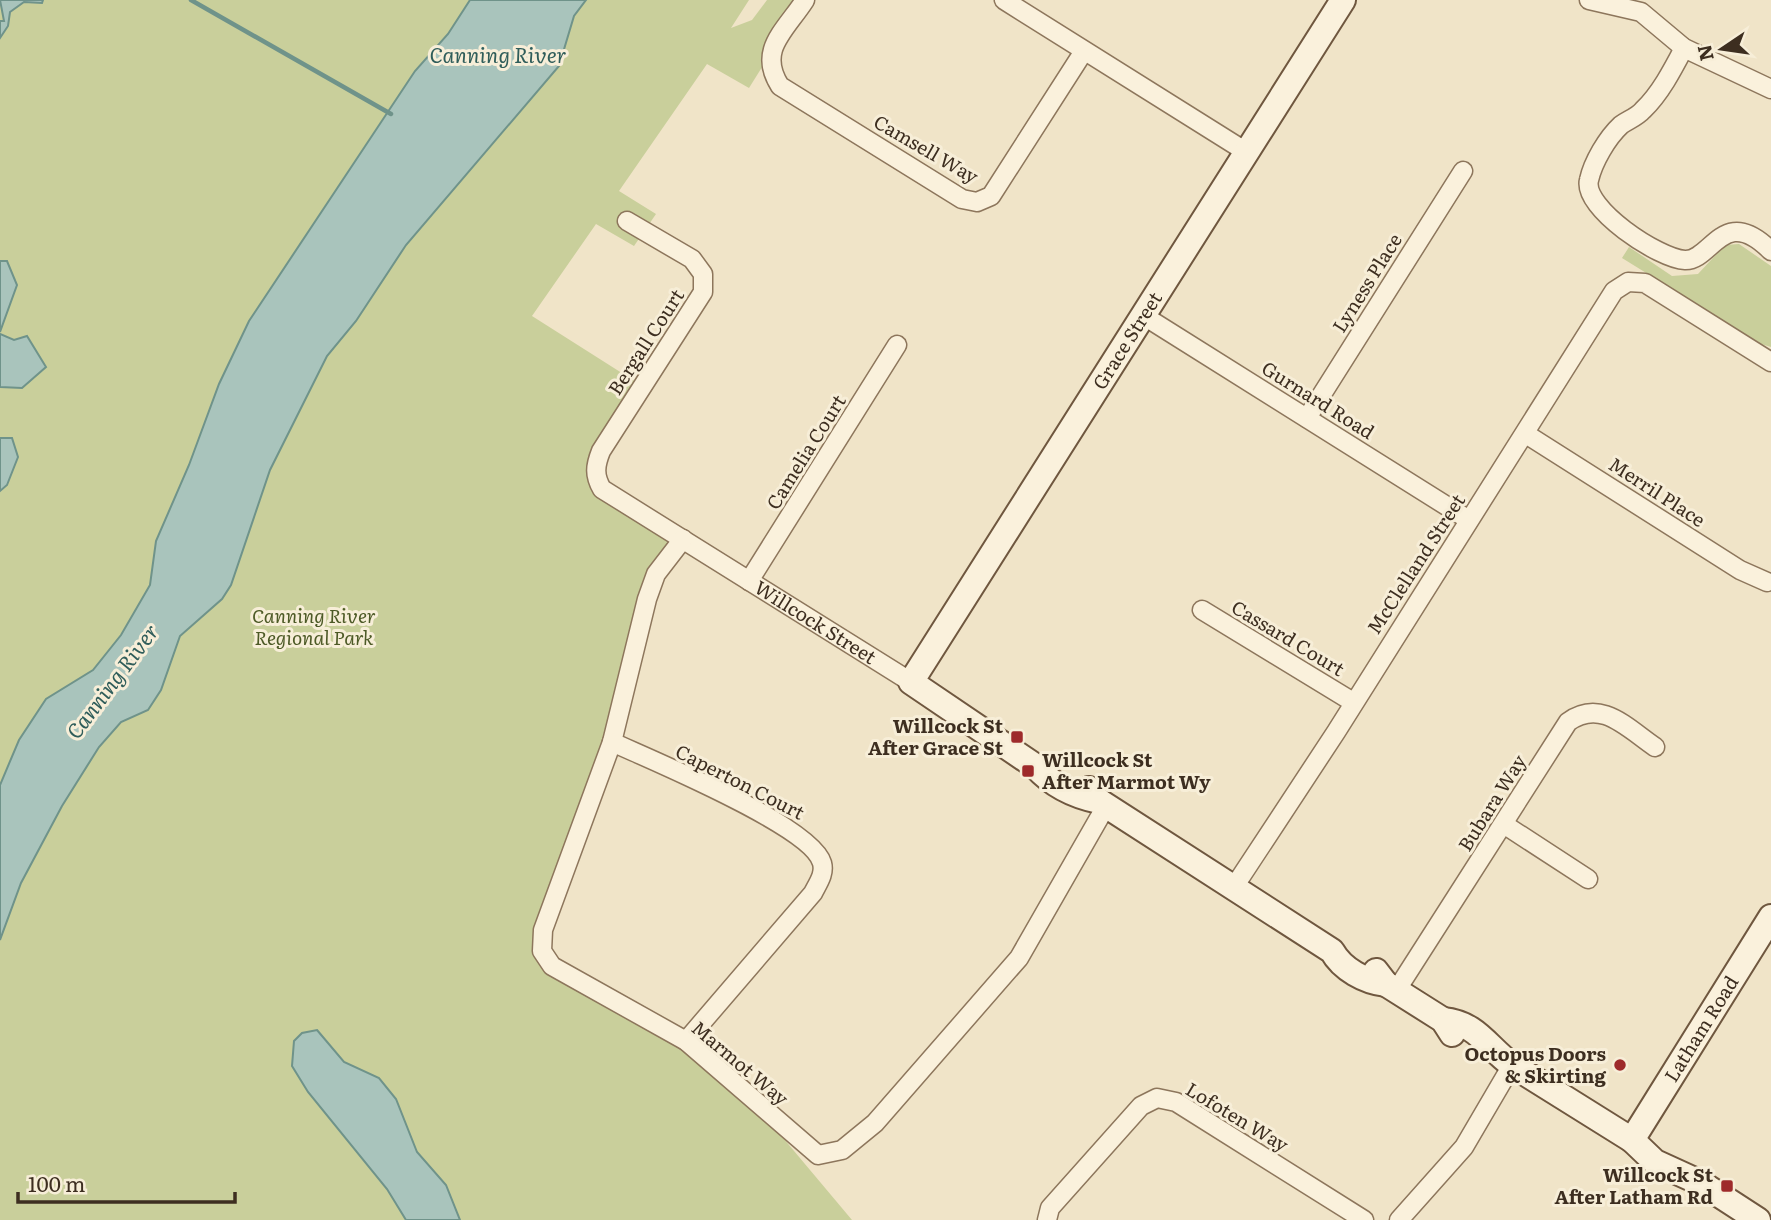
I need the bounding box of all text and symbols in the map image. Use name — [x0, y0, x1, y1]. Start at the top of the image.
north arrow — [1687, 14, 1757, 84]
water label: Canning River — [430, 38, 567, 69]
text: N — [1689, 42, 1720, 64]
street label: Camsell Way — [869, 107, 984, 189]
street label: Lyness Place — [1325, 227, 1408, 337]
street label: Bergall Court — [600, 283, 690, 400]
street label: Grace Street — [1085, 286, 1168, 394]
street label: Gurnard Road — [1257, 353, 1381, 445]
street label: Camelia Court — [759, 388, 852, 514]
street label: Merril Place — [1604, 449, 1711, 533]
street label: McClelland Street — [1359, 488, 1471, 639]
street label: Willcock Street — [749, 573, 882, 670]
street label: Cassard Court — [1227, 592, 1351, 682]
park label: Canning River Regional Park — [252, 601, 376, 651]
water label: Canning River — [57, 616, 165, 744]
place label: Willcock St After Grace St — [868, 711, 1004, 761]
marker: Willcock St After Grace St — [1009, 729, 1025, 745]
street label: Caperton Court — [671, 737, 810, 826]
place label: Willcock St After Marmot Wy — [1042, 745, 1211, 795]
street label: Bubara Way — [1450, 749, 1532, 856]
marker: Willcock St After Marmot Wy — [1020, 763, 1036, 779]
street label: Latham Road — [1657, 969, 1744, 1087]
street label: Marmot Way — [686, 1013, 795, 1111]
place label: Octopus Doors & Skirting — [1465, 1039, 1607, 1089]
marker: Octopus Doors & Skirting — [1612, 1057, 1628, 1073]
street label: Lofoten Way — [1181, 1074, 1294, 1158]
scale bar — [18, 1160, 234, 1204]
place label: Willcock St After Latham Rd — [1554, 1160, 1714, 1210]
text: 100 m — [28, 1167, 85, 1198]
marker: Willcock St After Latham Rd — [1719, 1178, 1735, 1194]

